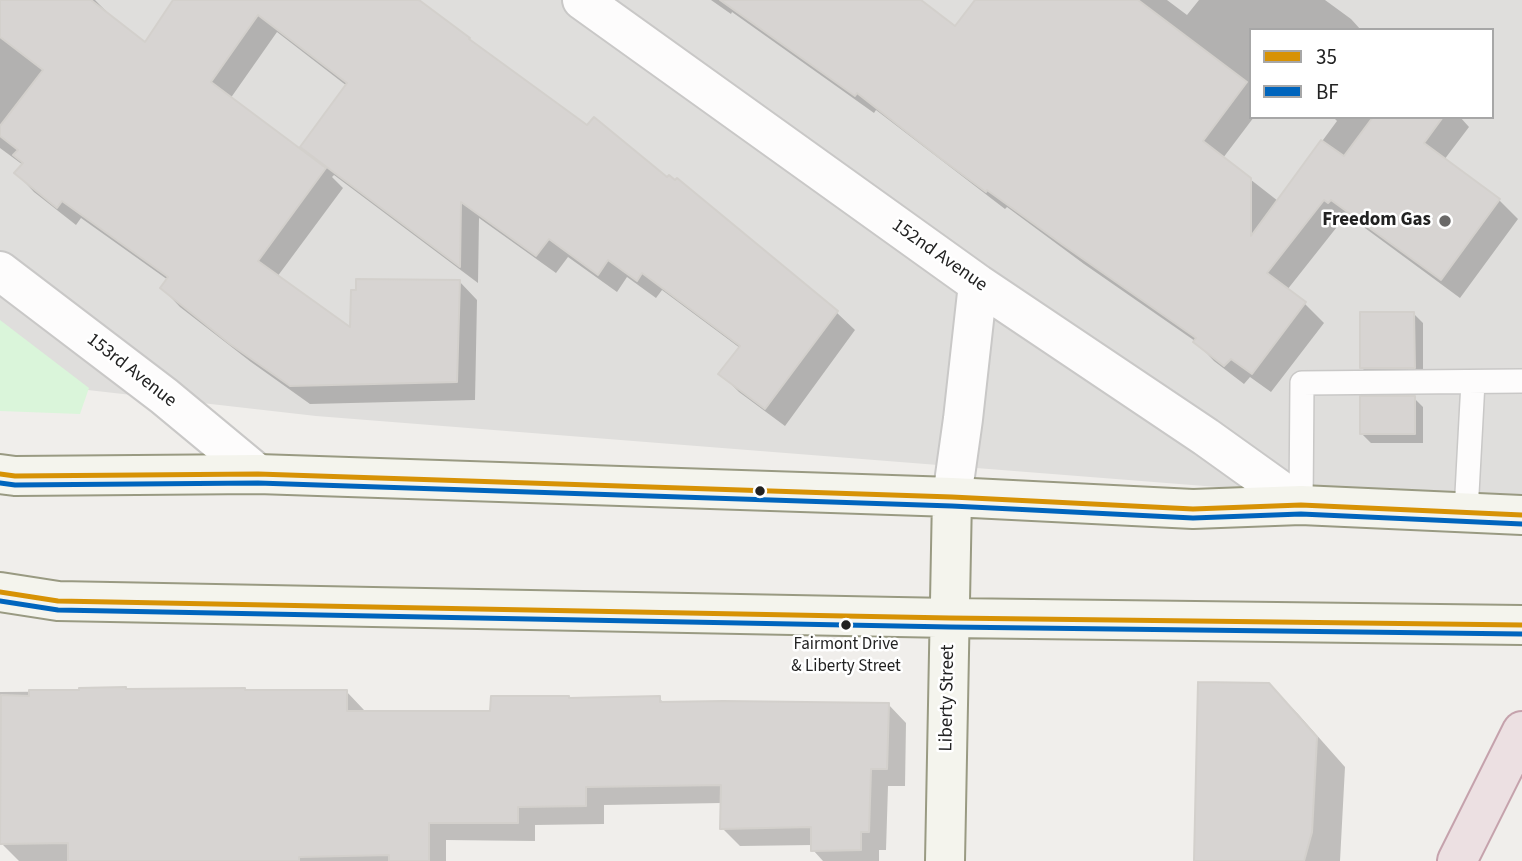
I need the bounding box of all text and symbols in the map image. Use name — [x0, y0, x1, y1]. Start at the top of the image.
legend — [1249, 28, 1494, 119]
text: 35 — [1316, 42, 1337, 72]
text: BF — [1316, 77, 1339, 107]
place label: Freedom Gas — [1322, 210, 1431, 232]
marker: Freedom Gas — [1437, 213, 1453, 229]
street label: 152nd Avenue — [887, 215, 991, 297]
street label: 153rd Avenue — [82, 329, 180, 413]
unlabelled marker — [753, 484, 767, 498]
marker: Fairmont Drive & Liberty Street — [839, 618, 853, 632]
place label: Fairmont Drive & Liberty Street — [791, 635, 901, 675]
street label: Liberty Street — [936, 644, 960, 752]

